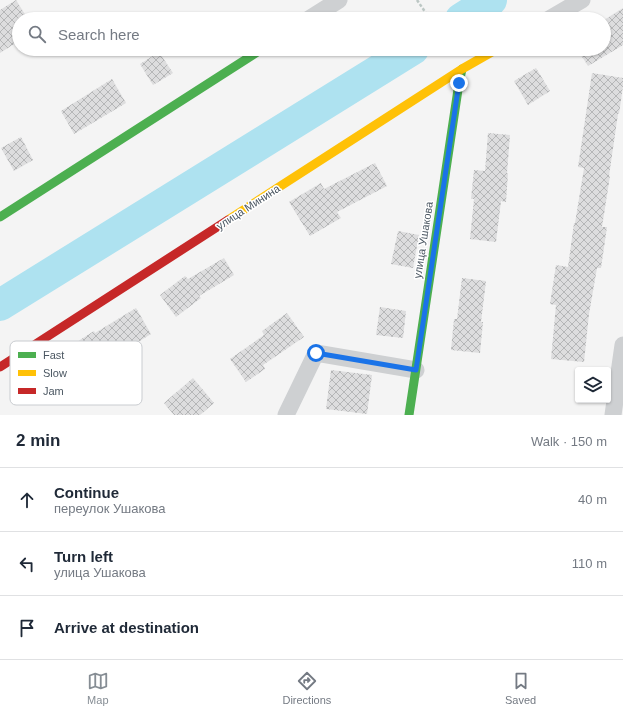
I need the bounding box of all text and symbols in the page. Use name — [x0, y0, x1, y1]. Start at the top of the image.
search box — [12, 12, 611, 56]
icon: search — [26, 23, 48, 45]
text: Search here — [58, 26, 140, 43]
route end — [450, 74, 468, 92]
street label: улица Минина — [214, 182, 283, 232]
street label: улица Ушакова — [411, 200, 435, 279]
legend — [10, 341, 142, 405]
route start — [307, 344, 325, 362]
text: Fast — [43, 349, 64, 361]
text: Slow — [43, 367, 67, 379]
map controls — [575, 367, 611, 403]
button: layers — [575, 367, 611, 403]
text: Jam — [43, 385, 64, 397]
text: 2 min — [16, 431, 60, 450]
text: Walk · 150 m — [531, 434, 607, 449]
text: Continue — [54, 484, 119, 501]
icon: ahead — [16, 489, 38, 511]
text: 40 m — [578, 492, 607, 507]
text: переулок Ушакова — [54, 501, 165, 516]
text: Turn left — [54, 548, 113, 565]
icon: left — [16, 553, 38, 575]
text: 110 m — [572, 556, 607, 571]
text: улица Ушакова — [54, 565, 146, 580]
icon: arrive — [16, 617, 38, 639]
text: Arrive at destination — [54, 619, 199, 636]
tab: Map — [87, 670, 109, 706]
tab: Directions — [282, 670, 331, 706]
tab: Saved — [505, 670, 536, 706]

